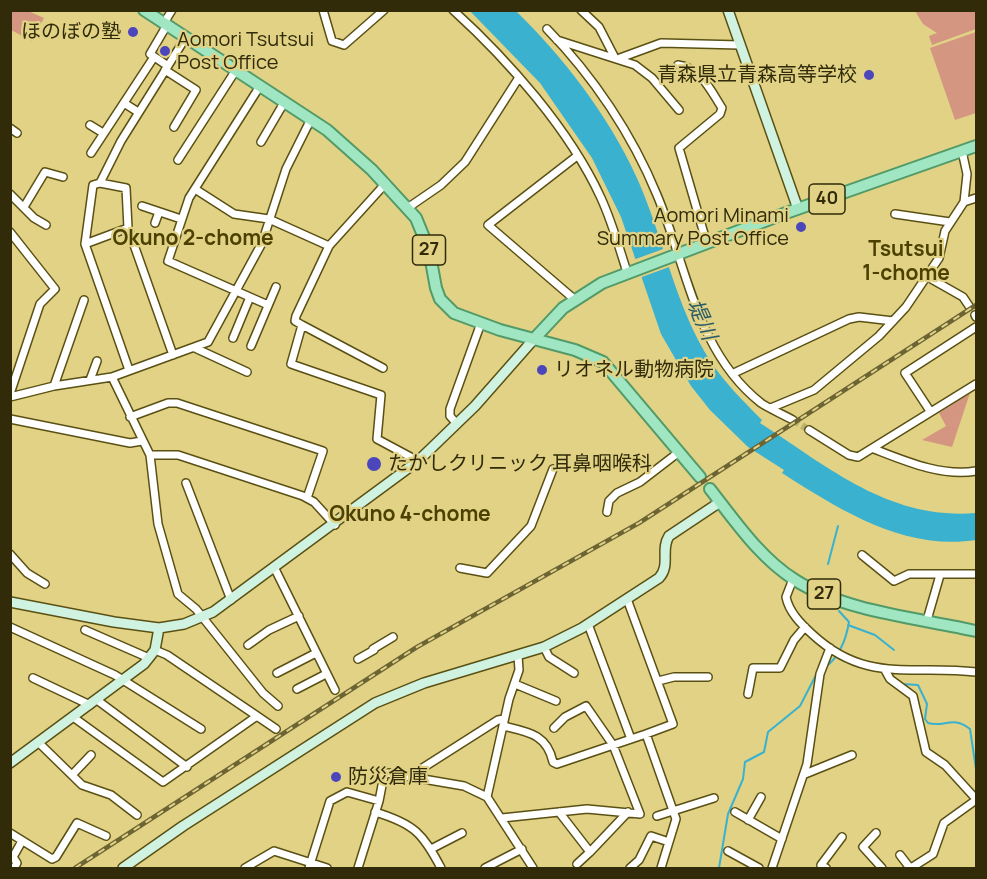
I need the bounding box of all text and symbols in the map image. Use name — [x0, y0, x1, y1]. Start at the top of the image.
place label: ほのぼの塾 — [21, 20, 121, 44]
marker: ほのぼの塾 — [126, 25, 140, 39]
place label: Aomori Tsutsui Post Office — [177, 28, 314, 75]
marker: Aomori Tsutsui Post Office — [158, 44, 172, 58]
place label: 青森県立青森高等学校 — [657, 63, 857, 87]
marker: 青森県立青森高等学校 — [862, 68, 876, 82]
road number: 40 — [809, 184, 845, 214]
place label: Aomori Minami Summary Post Office — [597, 204, 789, 251]
marker: Aomori Minami Summary Post Office — [794, 220, 808, 234]
district label: Okuno 2-chome — [112, 226, 274, 252]
road number: 27 — [412, 235, 446, 265]
district label: Tsutsui 1-chome — [862, 237, 950, 287]
water label: 堤川 — [681, 296, 721, 344]
place label: リオネル動物病院 — [554, 358, 714, 382]
marker: リオネル動物病院 — [535, 363, 549, 377]
place label: たかしクリニック 耳鼻咽喉科 — [388, 452, 652, 476]
marker: たかしクリニック 耳鼻咽喉科 — [365, 455, 383, 473]
district label: Okuno 4-chome — [329, 502, 491, 528]
road number: 27 — [808, 579, 840, 609]
place label: 防災倉庫 — [348, 765, 428, 789]
marker: 防災倉庫 — [329, 770, 343, 784]

